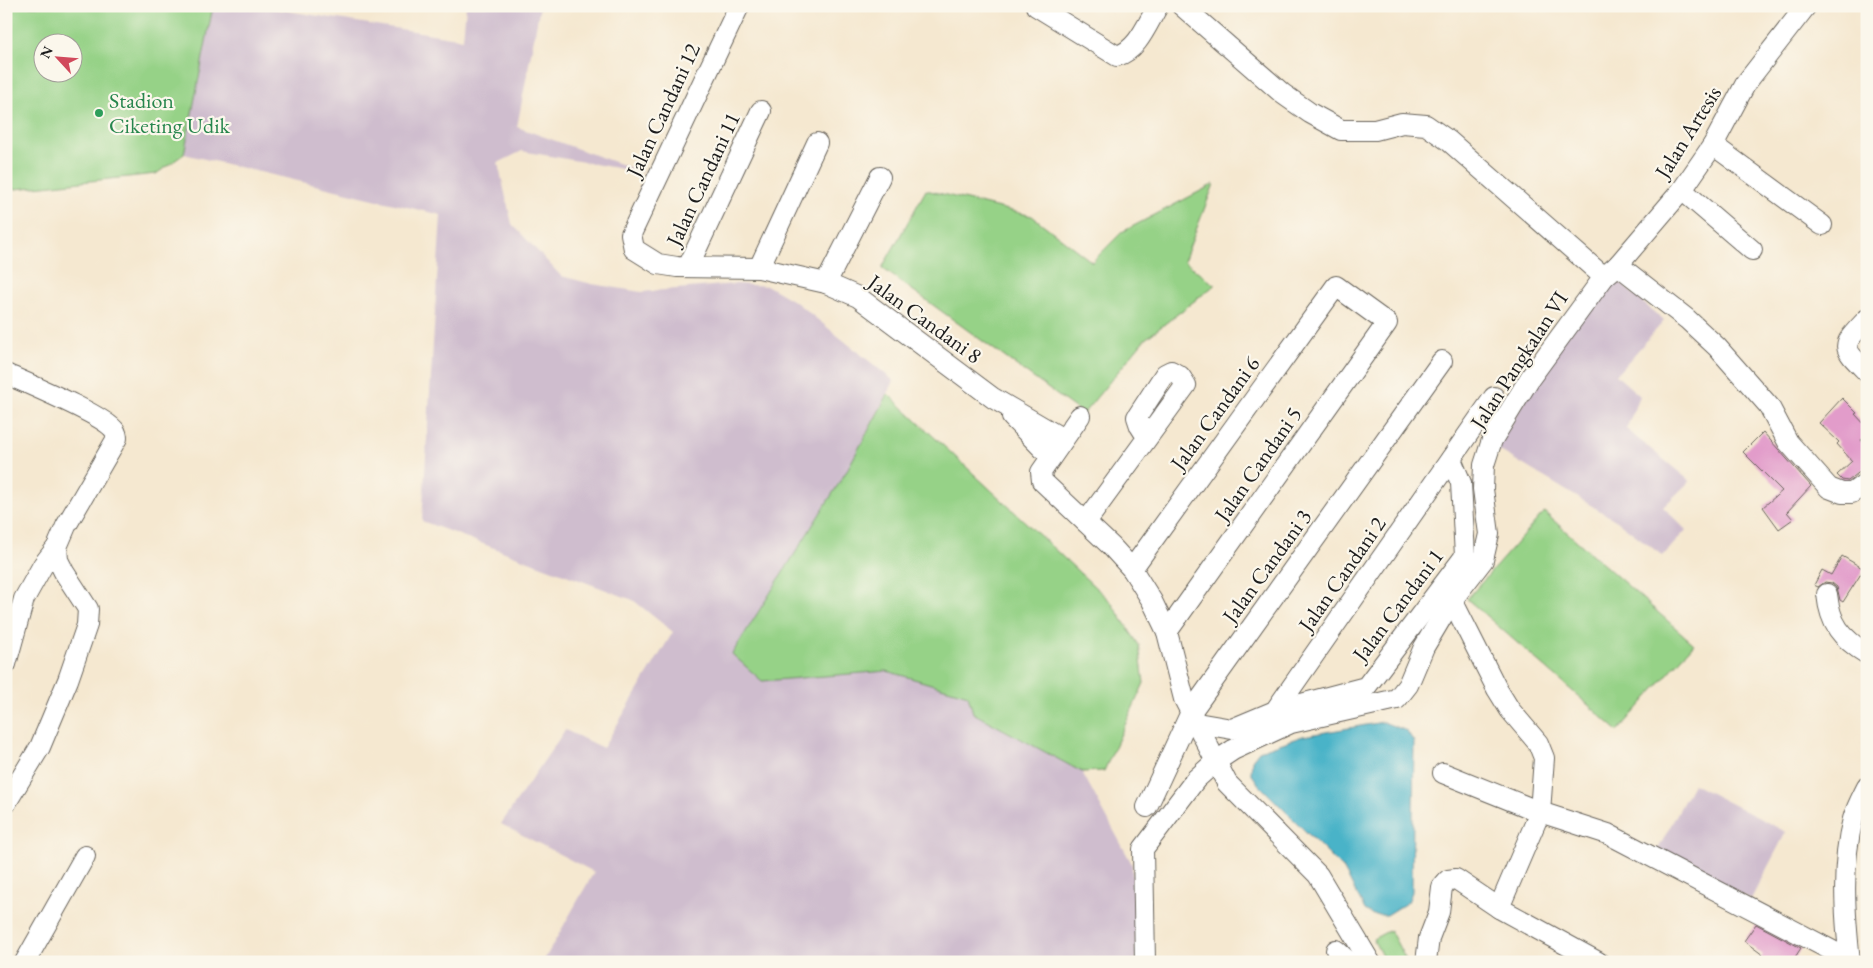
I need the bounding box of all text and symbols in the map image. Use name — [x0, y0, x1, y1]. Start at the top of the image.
north arrow — [32, 32, 82, 82]
street label: Jalan Candani 12 — [618, 38, 707, 184]
text: N — [36, 43, 57, 61]
street label: Jalan Artesis — [1647, 80, 1728, 185]
place label: Stadion Ciketing Udik — [109, 86, 231, 140]
marker: Stadion Ciketing Udik — [93, 107, 105, 119]
street label: Jalan Candani 11 — [658, 107, 747, 253]
street label: Jalan Candani 8 — [861, 267, 988, 370]
street label: Jalan Pangkalan VI — [1463, 285, 1575, 436]
street label: Jalan Candani 6 — [1163, 350, 1266, 477]
street label: Jalan Candani 5 — [1206, 401, 1308, 529]
street label: Jalan Candani 3 — [1215, 503, 1318, 630]
street label: Jalan Candani 2 — [1290, 510, 1393, 639]
street label: Jalan Candani 1 — [1345, 543, 1450, 669]

